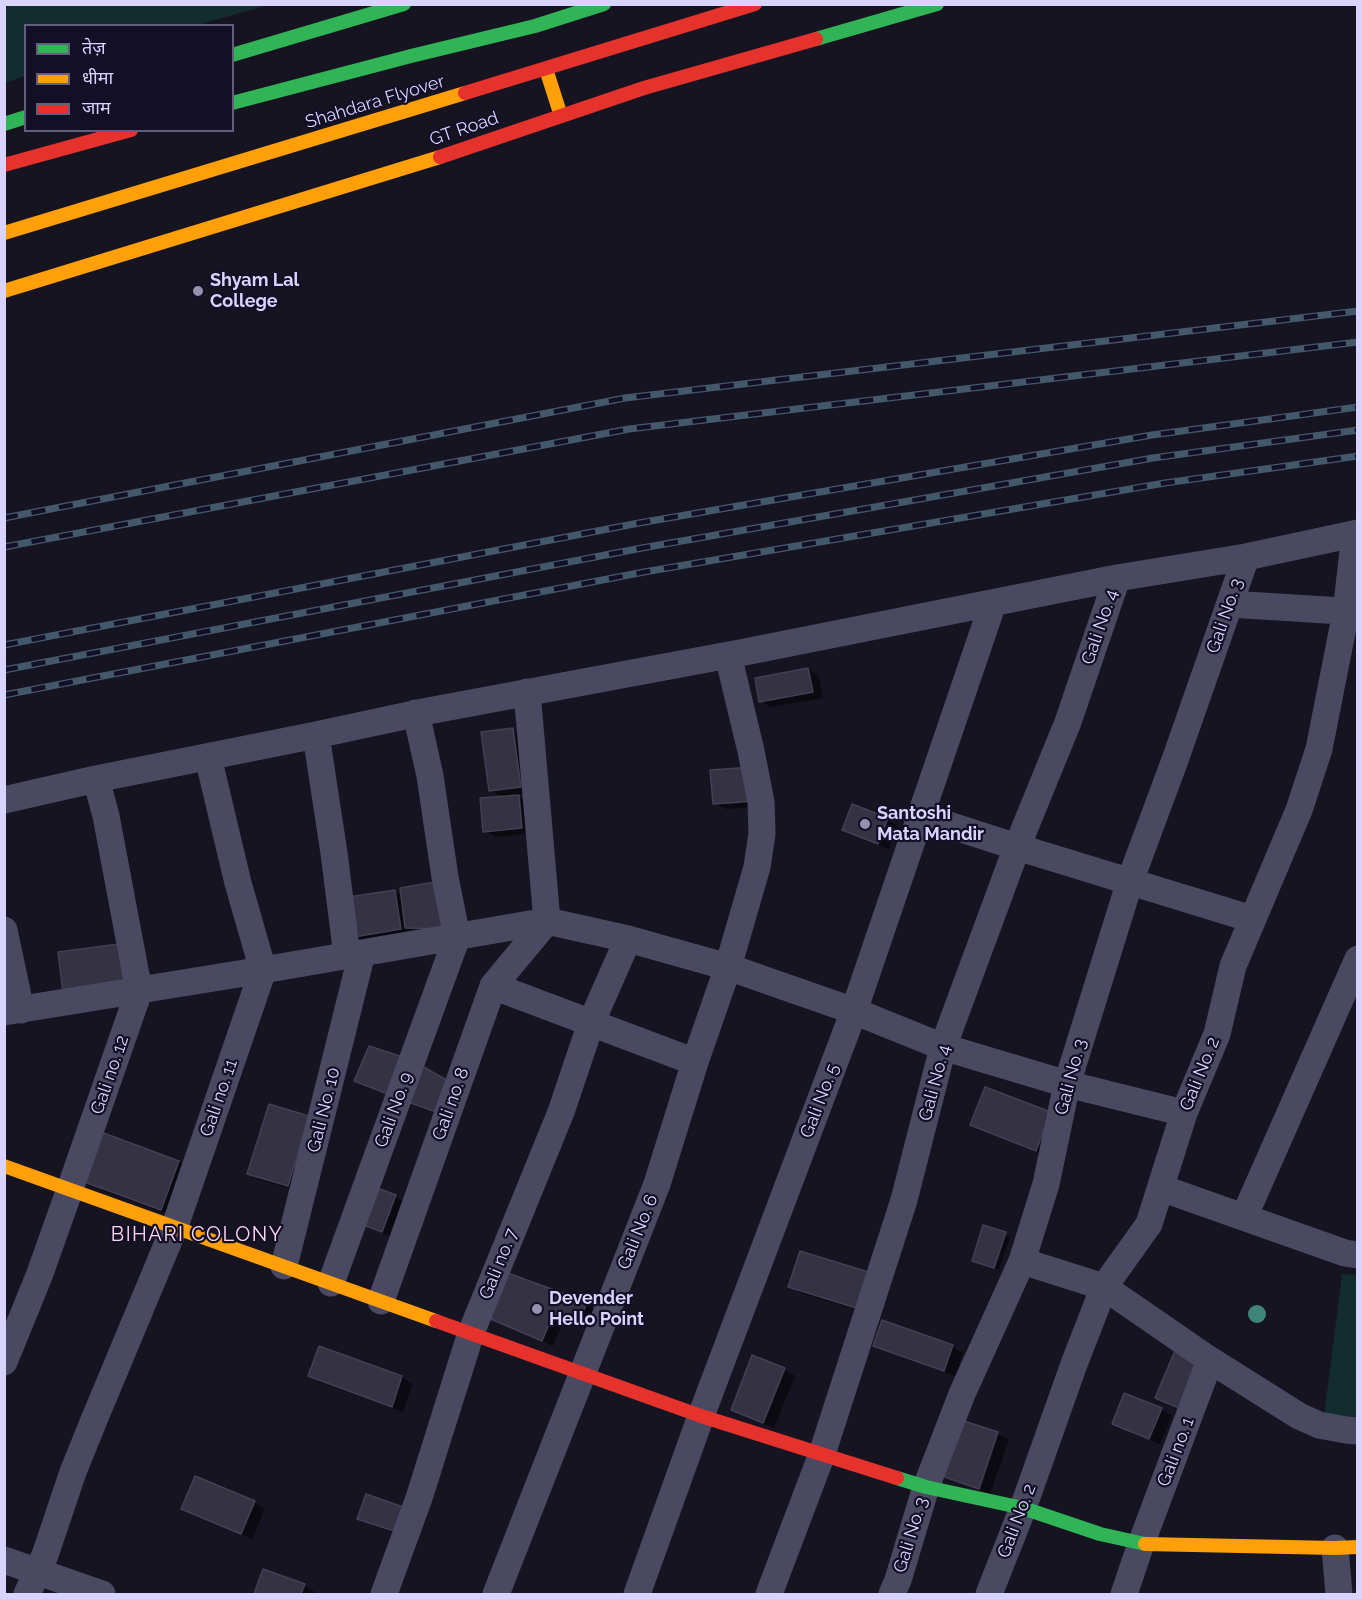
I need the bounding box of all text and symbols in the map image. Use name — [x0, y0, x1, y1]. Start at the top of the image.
legend — [24, 24, 234, 132]
text: तेज़ — [82, 37, 106, 58]
text: धीमा — [82, 67, 113, 88]
street label: Shahdara Flyover — [303, 71, 447, 133]
text: जाम — [82, 97, 111, 118]
street label: GT Road — [427, 107, 501, 151]
place label: Shyam Lal College — [210, 270, 299, 312]
marker: Shyam Lal College — [191, 284, 205, 298]
street label: Gali No. 3 — [1202, 576, 1248, 656]
street label: Gali No. 4 — [1077, 587, 1123, 667]
place label: Santoshi Mata Mandir — [877, 803, 984, 846]
marker: Santoshi Mata Mandir — [858, 817, 872, 831]
street label: Gali no. 12 — [86, 1033, 134, 1117]
street label: Gali No. 2 — [1175, 1034, 1225, 1114]
street label: Gali No. 3 — [1050, 1037, 1092, 1117]
street label: Gali No. 4 — [914, 1043, 956, 1123]
street label: Gali no. 11 — [196, 1056, 242, 1140]
street label: Gali No. 5 — [796, 1061, 844, 1141]
street label: Gali No. 10 — [303, 1065, 345, 1155]
street label: Gali no. 8 — [428, 1065, 474, 1143]
street label: Gali No. 9 — [370, 1069, 418, 1151]
street label: Gali No. 6 — [613, 1191, 663, 1273]
district label: BIHARI COLONY — [111, 1223, 283, 1247]
street label: Gali no. 7 — [475, 1225, 523, 1303]
place label: Devender Hello Point — [549, 1288, 644, 1330]
marker: Devender Hello Point — [530, 1302, 544, 1316]
street label: Gali no. 1 — [1153, 1414, 1199, 1490]
street label: Gali No. 2 — [993, 1481, 1041, 1561]
street label: Gali No. 3 — [889, 1495, 933, 1575]

